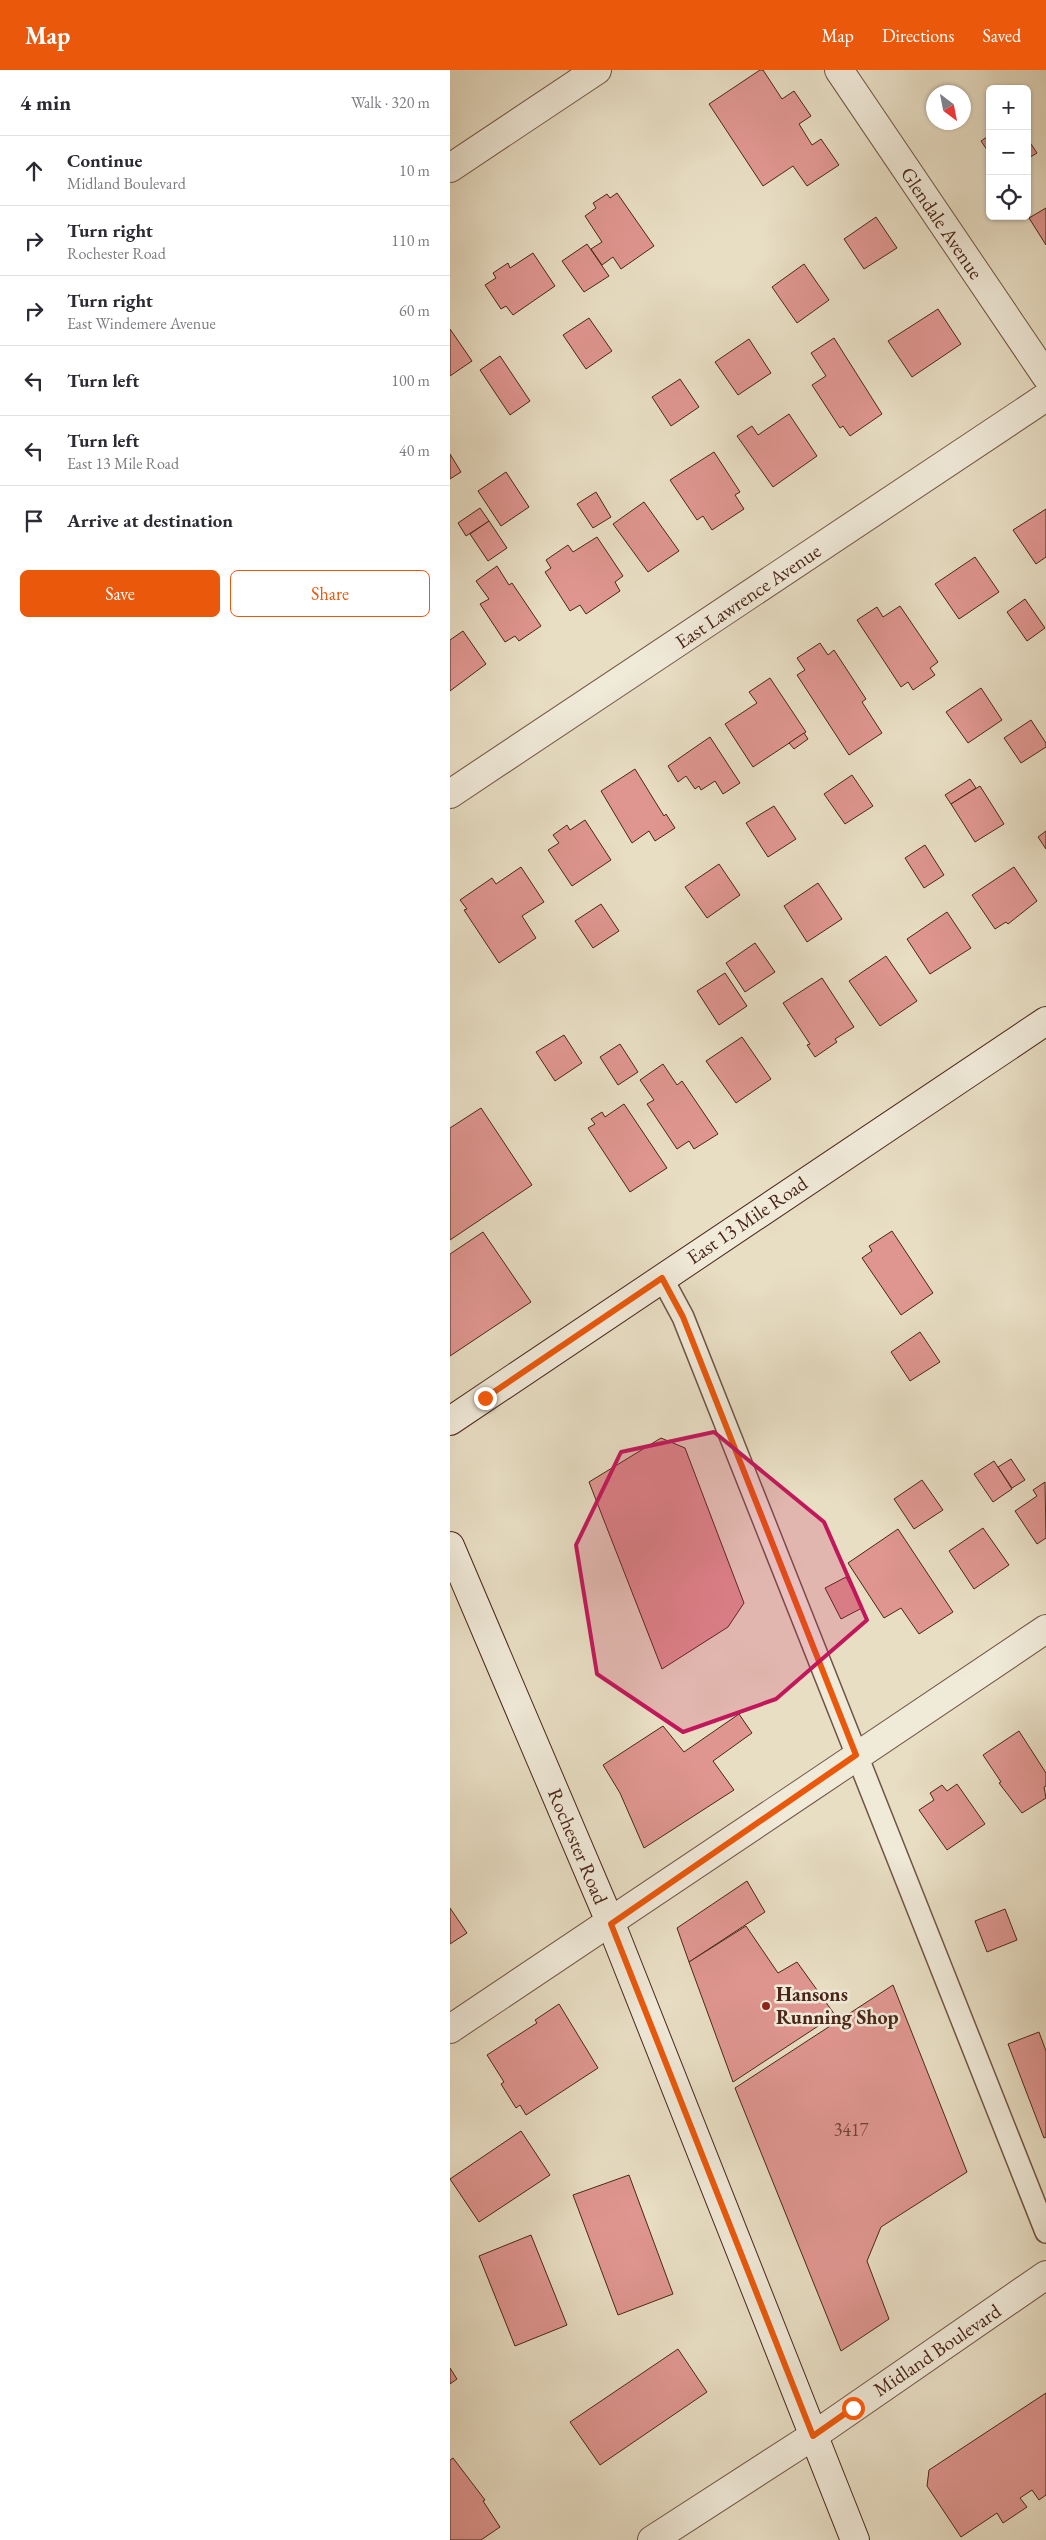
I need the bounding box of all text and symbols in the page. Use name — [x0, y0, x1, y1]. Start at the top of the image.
text: Map — [25, 20, 70, 51]
text: Map — [822, 24, 854, 47]
text: Directions — [882, 24, 954, 47]
text: Saved — [982, 24, 1021, 47]
north arrow — [926, 85, 971, 130]
map controls — [986, 85, 1031, 220]
button: + — [986, 85, 1031, 130]
text: 4 min — [20, 89, 71, 116]
text: Walk · 320 m — [351, 92, 430, 113]
button: − — [986, 130, 1031, 175]
text: Continue — [67, 148, 142, 173]
icon: ahead — [20, 157, 48, 185]
text: 10 m — [399, 160, 430, 181]
street label: Glendale Avenue — [895, 162, 989, 284]
text: Midland Boulevard — [67, 173, 186, 194]
button: locate — [986, 175, 1031, 220]
text: Turn right — [67, 218, 153, 243]
icon: right — [20, 227, 48, 255]
text: 110 m — [391, 230, 430, 251]
text: Rochester Road — [67, 243, 166, 264]
text: Turn right — [67, 288, 153, 313]
icon: right — [20, 297, 48, 325]
text: 60 m — [399, 300, 430, 321]
text: East Windemere Avenue — [67, 313, 216, 334]
icon: left — [20, 367, 48, 395]
text: Turn left — [67, 368, 139, 393]
text: 100 m — [391, 370, 430, 391]
text: Turn left — [67, 428, 139, 453]
icon: left — [20, 437, 48, 465]
text: 40 m — [399, 440, 430, 461]
text: East 13 Mile Road — [67, 453, 179, 474]
icon: arrive — [20, 507, 48, 535]
text: Arrive at destination — [67, 508, 233, 533]
street label: East Lawrence Avenue — [670, 537, 826, 654]
button: Save — [20, 570, 220, 617]
button: Share — [230, 570, 430, 617]
street label: East 13 Mile Road — [682, 1170, 813, 1270]
route end — [474, 1387, 497, 1410]
street label: Rochester Road — [542, 1784, 614, 1909]
place label: Hansons Running Shop — [776, 1981, 899, 2030]
marker: Hansons Running Shop — [760, 2000, 772, 2012]
house number: 3417 — [834, 2118, 869, 2141]
street label: Midland Boulevard — [868, 2297, 1007, 2402]
route start — [842, 2397, 865, 2420]

